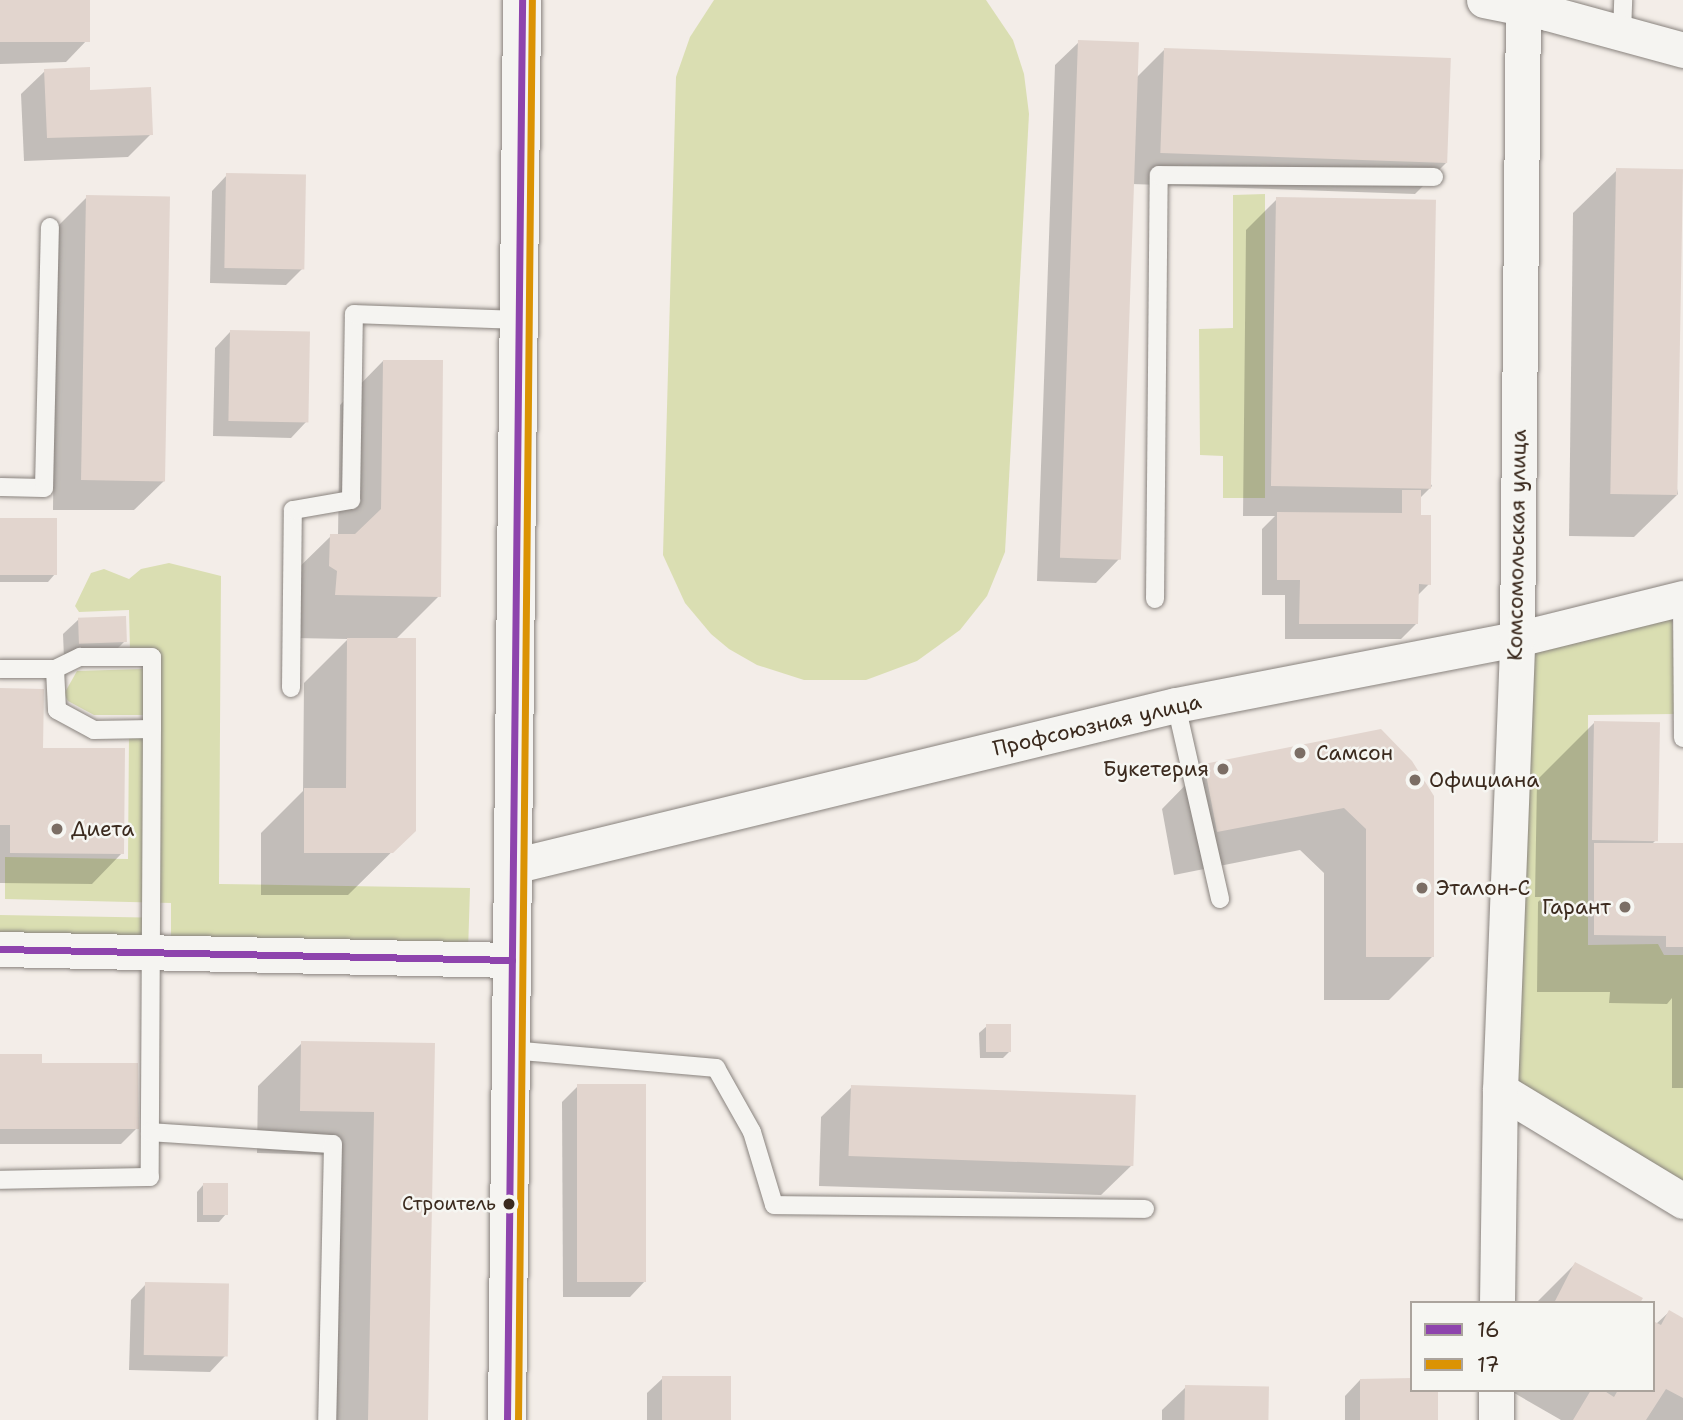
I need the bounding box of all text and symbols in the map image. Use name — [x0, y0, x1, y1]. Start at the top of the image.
street label: Комсомольская улица — [1502, 429, 1532, 661]
street label: Профсоюзная улица — [990, 689, 1204, 761]
place label: Самсон — [1316, 740, 1393, 766]
marker: Самсон — [1290, 743, 1310, 763]
place label: Букетерия — [1103, 756, 1209, 782]
marker: Букетерия — [1215, 761, 1231, 777]
place label: Официана — [1429, 767, 1539, 793]
marker: Официана — [1407, 772, 1423, 788]
place label: Диета — [71, 816, 134, 842]
marker: Диета — [49, 821, 65, 837]
place label: Эталон-С — [1436, 875, 1530, 901]
marker: Эталон-С — [1414, 880, 1430, 896]
place label: Гарант — [1542, 894, 1611, 920]
marker: Гарант — [1617, 899, 1633, 915]
place label: Строитель — [402, 1193, 496, 1215]
marker: Строитель — [502, 1197, 516, 1211]
legend — [1410, 1301, 1655, 1392]
text: 16 — [1477, 1316, 1500, 1344]
text: 17 — [1477, 1351, 1499, 1379]

